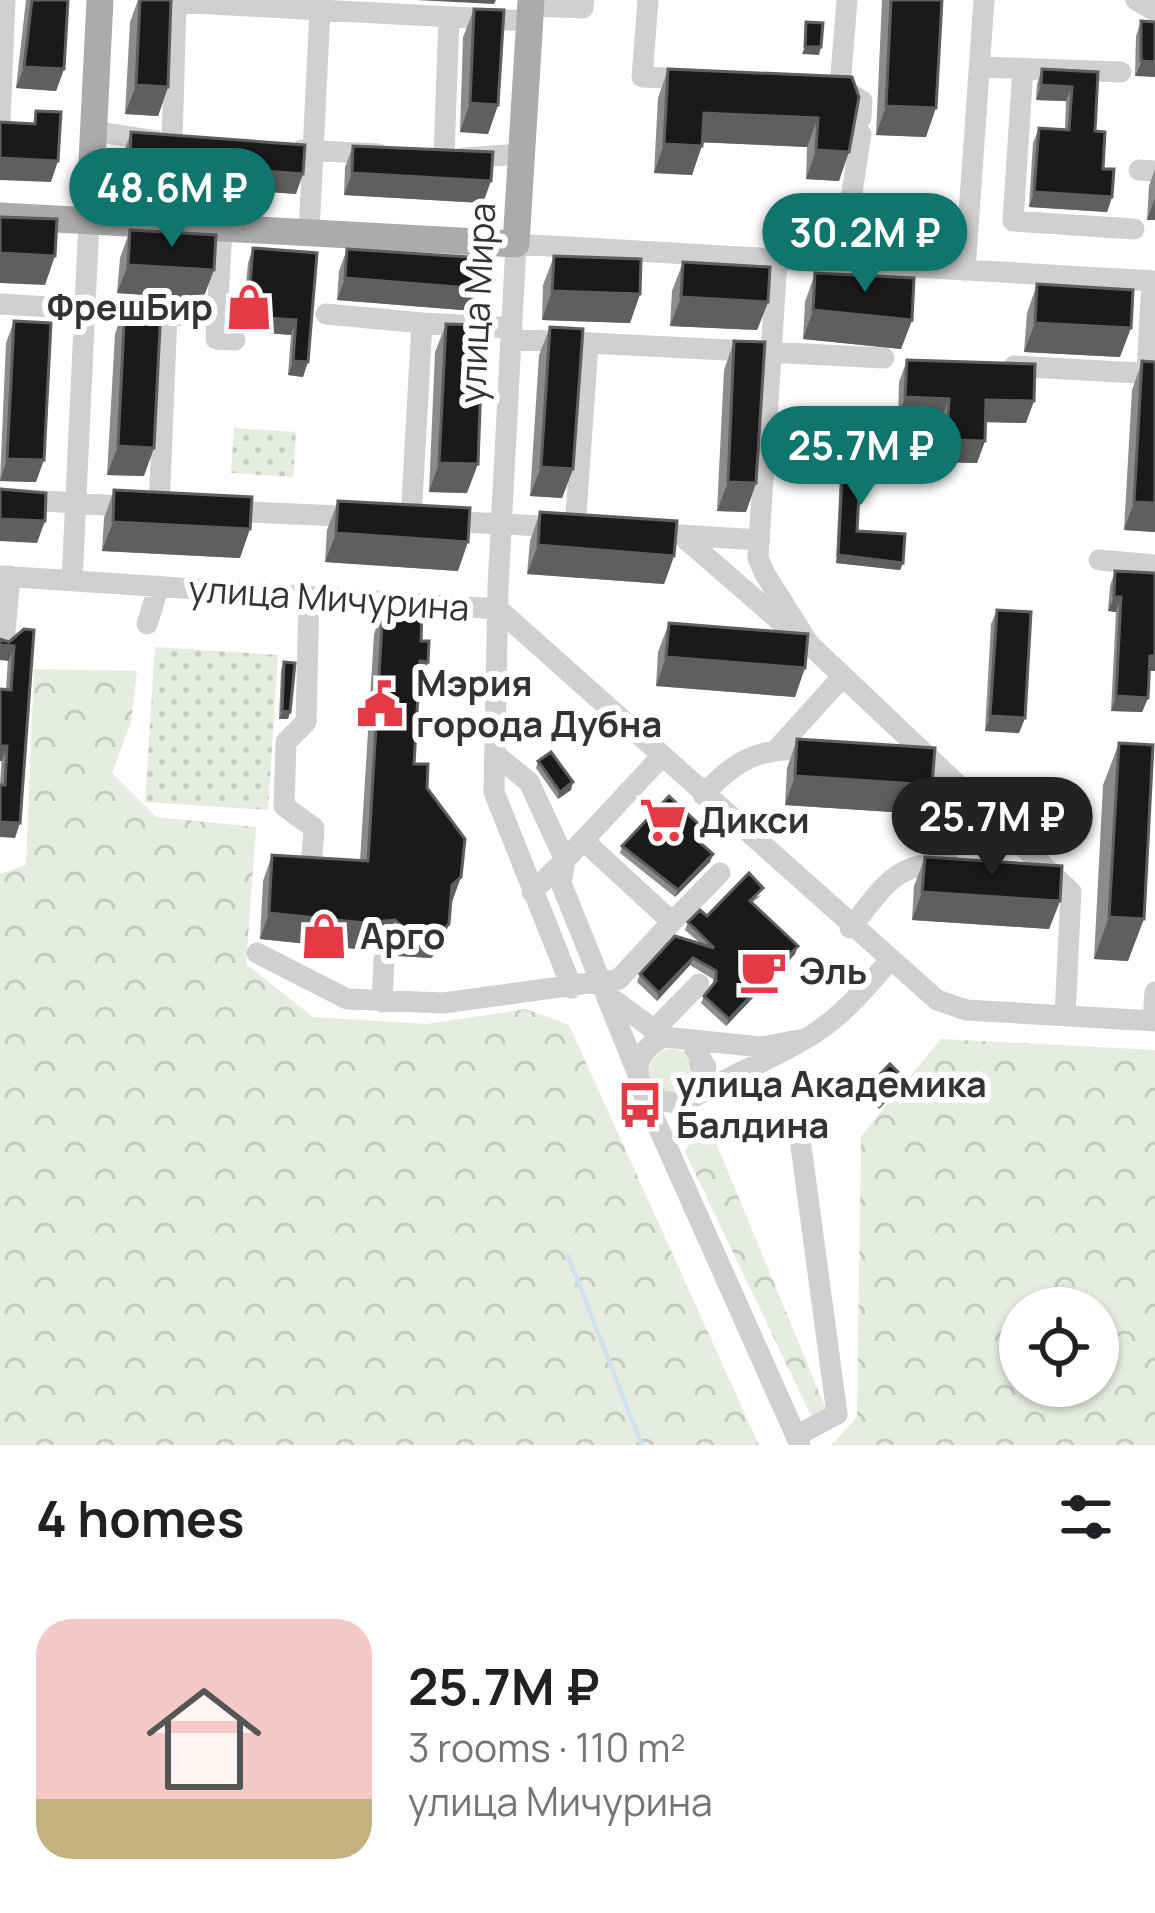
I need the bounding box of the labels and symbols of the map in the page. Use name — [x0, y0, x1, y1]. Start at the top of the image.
pin: 48.6M ₽ — [61, 148, 283, 250]
pin: 30.2M ₽ — [754, 193, 976, 295]
street label: улица Мира — [447, 201, 506, 405]
place label: ФрешБир — [47, 282, 213, 331]
shop icon: ФрешБир — [224, 282, 274, 332]
pin: 25.7M ₽ — [750, 406, 972, 508]
street label: улица Мичурина — [187, 563, 471, 632]
place label: Мэрия города Дубна — [416, 658, 662, 748]
public building icon: Мэрия города Дубна — [355, 679, 405, 729]
pin: 25.7M ₽ — [881, 777, 1103, 879]
supermarket icon: Дикси — [638, 795, 688, 845]
place label: Дикси — [699, 795, 810, 844]
shop icon: Арго — [299, 911, 349, 961]
place label: Арго — [360, 911, 445, 960]
cafe icon: Эль — [738, 946, 788, 996]
place label: Эль — [799, 946, 867, 995]
place label: улица Академика Балдина — [676, 1059, 987, 1149]
bus stop icon: улица Академика Балдина — [615, 1080, 665, 1130]

